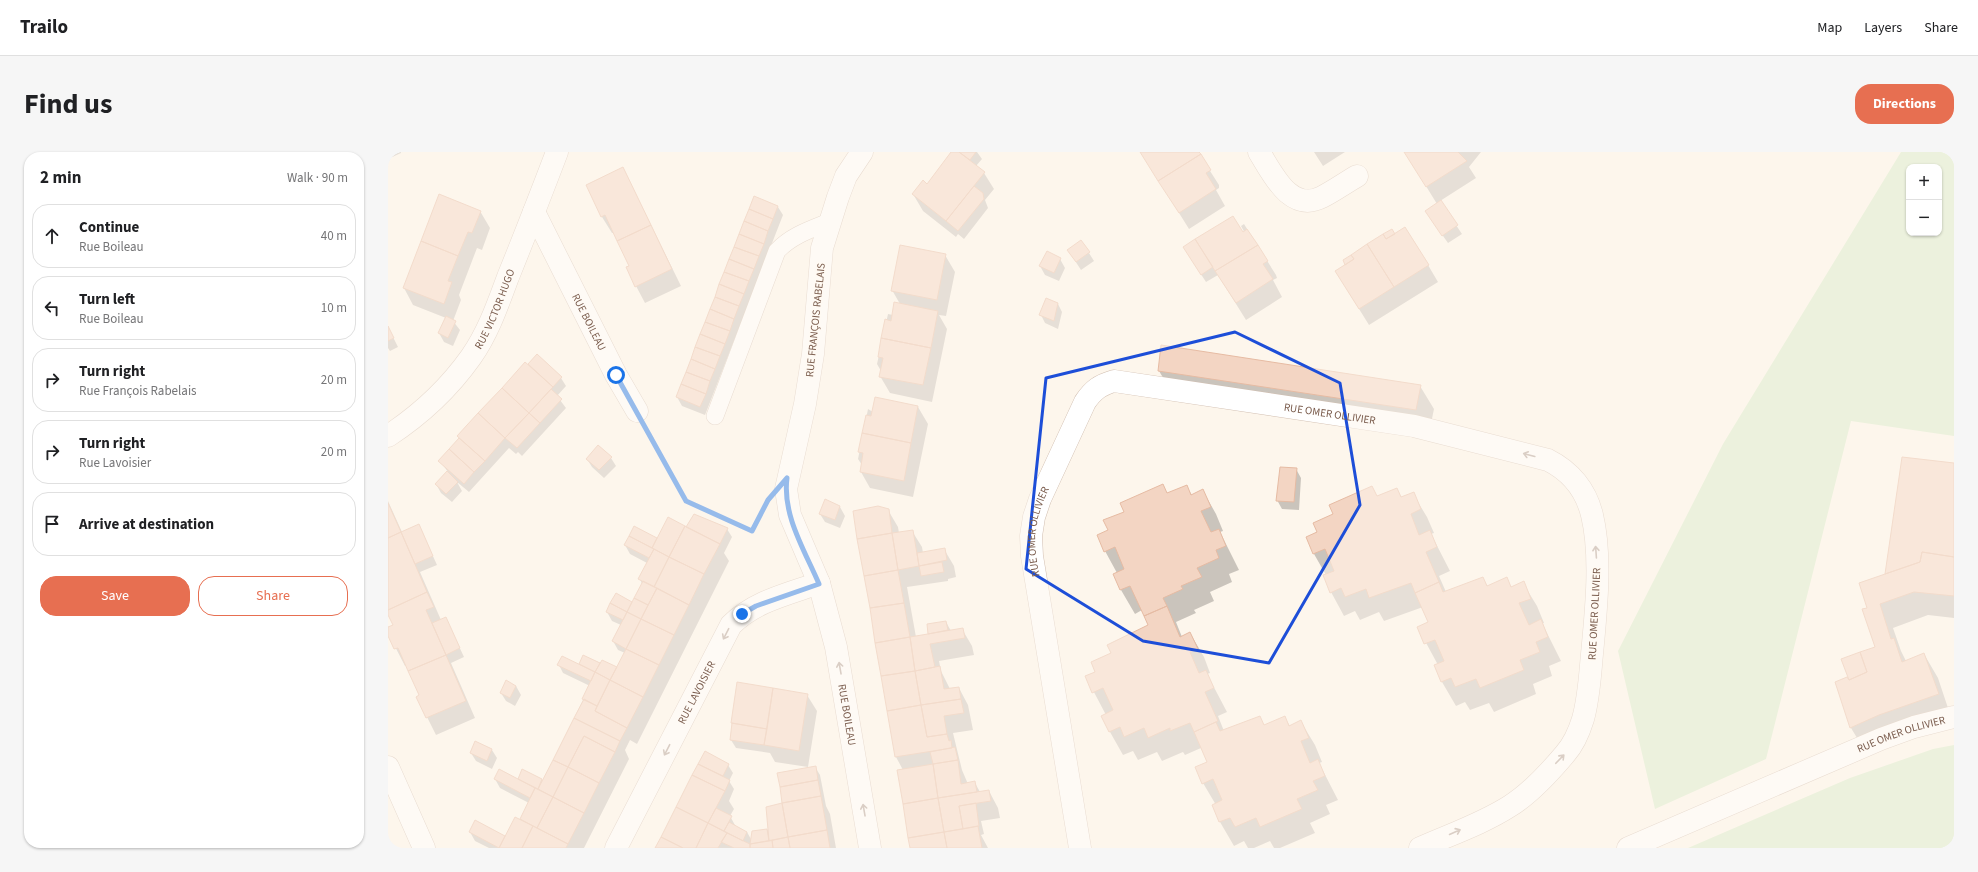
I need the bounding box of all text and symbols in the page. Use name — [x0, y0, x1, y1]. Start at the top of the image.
text: Trailo — [20, 14, 68, 41]
text: Map — [1817, 18, 1842, 38]
text: Layers — [1864, 18, 1902, 38]
text: Share — [1924, 18, 1958, 38]
text: Find us — [24, 84, 112, 124]
button: Directions — [1855, 84, 1954, 124]
map controls — [1906, 164, 1942, 236]
button: + — [1906, 164, 1942, 200]
text: 2 min — [40, 166, 81, 190]
text: Walk · 90 m — [287, 169, 348, 187]
button: − — [1906, 200, 1942, 236]
text: Continue — [79, 217, 139, 238]
icon: ahead — [41, 225, 63, 247]
text: 40 m — [321, 227, 347, 245]
text: Rue Boileau — [79, 238, 144, 256]
street label: RUE FRANÇOIS RABELAIS — [802, 262, 829, 378]
street label: RUE VICTOR HUGO — [471, 267, 519, 352]
text: Turn left — [79, 289, 135, 310]
street label: RUE BOILEAU — [568, 291, 610, 353]
icon: left — [41, 297, 63, 319]
text: 10 m — [321, 299, 347, 317]
text: Rue Boileau — [79, 310, 144, 328]
text: Turn right — [79, 361, 145, 382]
route start — [607, 366, 625, 384]
icon: right — [41, 369, 63, 391]
text: 20 m — [321, 371, 347, 389]
text: Rue François Rabelais — [79, 382, 197, 400]
street label: RUE OMER OLLIVIER — [1283, 400, 1377, 428]
text: Turn right — [79, 433, 145, 454]
icon: right — [41, 441, 63, 463]
text: 20 m — [321, 443, 347, 461]
one-way arrow — [1523, 451, 1536, 459]
text: Rue Lavoisier — [79, 454, 151, 472]
street label: RUE OMER OLLIVIER — [1024, 484, 1053, 578]
icon: arrive — [41, 513, 63, 535]
text: Arrive at destination — [79, 514, 214, 535]
one-way arrow — [1592, 546, 1599, 559]
street label: RUE OMER OLLIVIER — [1585, 567, 1604, 661]
button: Save — [40, 576, 190, 616]
button: Share — [198, 576, 348, 616]
route end — [733, 605, 751, 623]
one-way arrow — [722, 628, 730, 640]
street label: RUE LAVOISIER — [674, 658, 719, 727]
one-way arrow — [835, 661, 843, 674]
street label: RUE BOILEAU — [834, 683, 860, 747]
street label: RUE OMER OLLIVIER — [1855, 713, 1947, 757]
one-way arrow — [663, 744, 670, 756]
one-way arrow — [1556, 754, 1565, 764]
one-way arrow — [860, 803, 868, 816]
one-way arrow — [1449, 828, 1461, 836]

